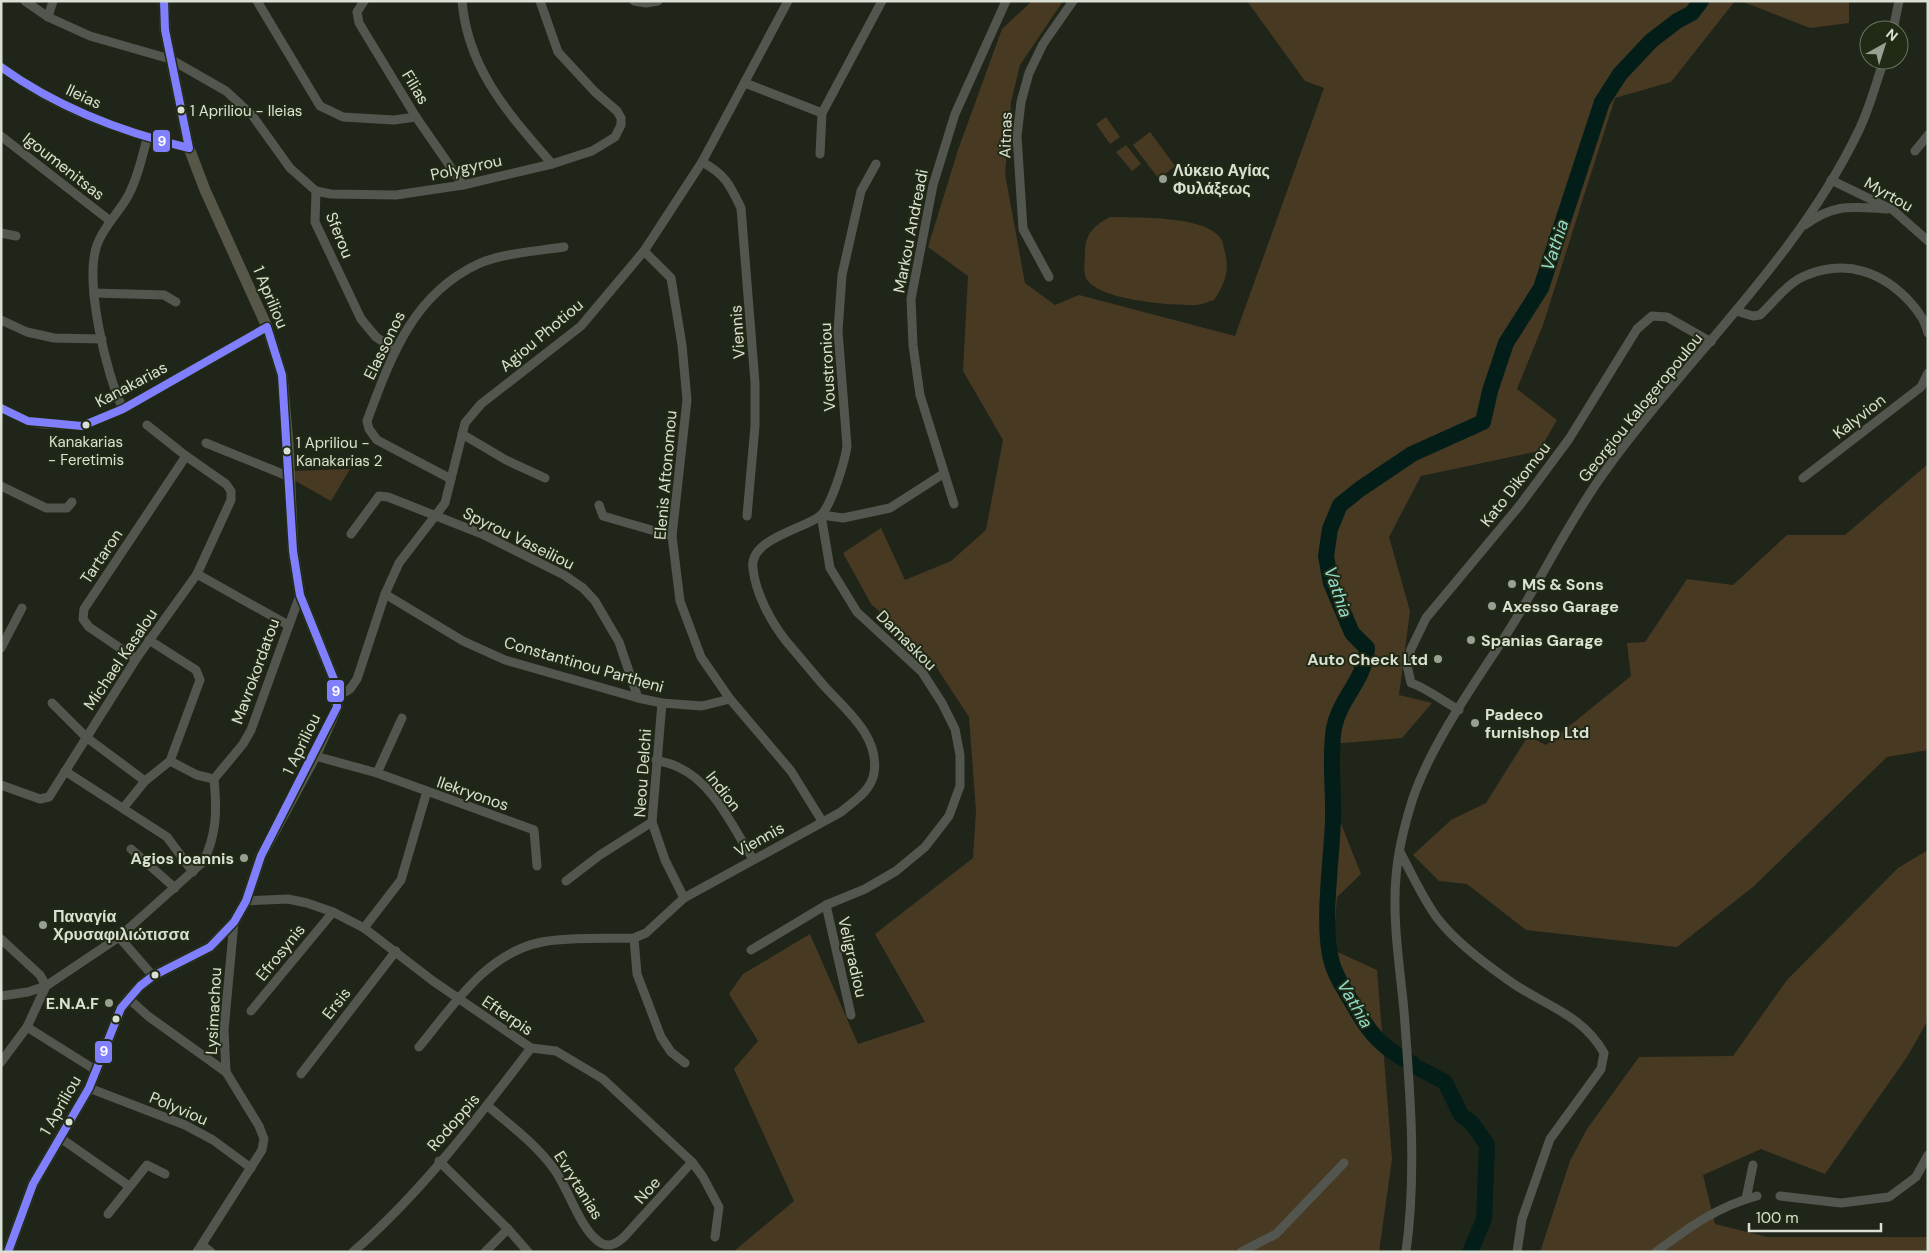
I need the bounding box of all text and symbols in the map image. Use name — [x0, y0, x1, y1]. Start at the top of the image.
north arrow — [1859, 20, 1909, 70]
text: N — [1883, 25, 1902, 45]
street label: Filias — [397, 66, 434, 108]
street label: Ileias — [63, 79, 105, 114]
place label: 1 Apriliou - Ileias — [190, 101, 302, 121]
marker: 1 Apriliou - Ileias — [176, 105, 186, 115]
street label: Aitnas — [994, 111, 1017, 159]
street label: Igoumenitsas — [18, 128, 109, 205]
line badge: 9 — [152, 129, 171, 153]
text: 9 — [158, 132, 167, 150]
street label: Polygyrou — [429, 150, 504, 185]
place label: Λύκειο Αγίας Φυλάξεως — [1173, 160, 1270, 199]
street label: Markou Andreadi — [888, 167, 933, 295]
street label: Myrtou — [1861, 172, 1917, 217]
marker: Λύκειο Αγίας Φυλάξεως — [1157, 173, 1169, 185]
street label: Sferou — [321, 209, 358, 261]
water label: Vathia — [1535, 216, 1575, 274]
street label: 1 Apriliou — [248, 263, 293, 332]
street label: Agiou Photiou — [495, 294, 587, 376]
street label: Viennis — [725, 304, 750, 360]
street label: Elassonos — [359, 308, 410, 383]
street label: Voustroniou — [815, 322, 840, 412]
street label: Georgiou Kalogeropoulou — [1574, 328, 1707, 486]
street label: Kanakarias — [92, 357, 171, 412]
street label: Kalyvion — [1829, 389, 1890, 443]
street label: Elenis Aftonomou — [649, 409, 682, 541]
marker: Kanakarias - Feretimis — [81, 420, 91, 430]
place label: Kanakarias - Feretimis — [48, 432, 124, 470]
place label: 1 Apriliou - Kanakarias 2 — [296, 433, 383, 471]
street label: Kato Dikomou — [1476, 438, 1555, 531]
marker: 1 Apriliou - Kanakarias 2 — [282, 446, 292, 456]
street label: Spyrou Vaseiliou — [460, 502, 578, 575]
street label: Tartaron — [75, 525, 127, 588]
water label: Vathia — [1318, 563, 1358, 621]
place label: MS & Sons — [1522, 574, 1604, 595]
marker: MS & Sons — [1506, 578, 1518, 590]
place label: Axesso Garage — [1502, 596, 1619, 617]
marker: Axesso Garage — [1486, 600, 1498, 612]
street label: Michael Kasalou — [79, 605, 162, 714]
street label: Damaskou — [872, 606, 941, 675]
street label: Mavrokordatou — [227, 615, 284, 727]
place label: Spanias Garage — [1481, 630, 1603, 651]
street label: Constantinou Partheni — [502, 632, 666, 697]
marker: Spanias Garage — [1465, 634, 1477, 646]
place label: Auto Check Ltd — [1307, 649, 1428, 670]
marker: Auto Check Ltd — [1432, 653, 1444, 665]
line badge: 9 — [326, 679, 345, 703]
text: 9 — [332, 682, 341, 700]
place label: Padeco furnishop Ltd — [1485, 704, 1589, 743]
street label: 1 Apriliou — [278, 710, 325, 778]
marker: Padeco furnishop Ltd — [1469, 717, 1481, 729]
street label: Neou Delchi — [629, 728, 656, 818]
street label: Indion — [701, 767, 746, 816]
street label: Ilekryonos — [434, 771, 512, 816]
street label: Viennis — [731, 817, 788, 862]
place label: Agios Ioannis — [131, 848, 234, 869]
marker: Agios Ioannis — [238, 852, 250, 864]
place label: Παναγία Χρυσαφιλιώτισσα — [53, 906, 189, 945]
street label: Veligradiou — [833, 915, 872, 1000]
marker: Παναγία Χρυσαφιλιώτισσα — [37, 919, 49, 931]
street label: Efrosynis — [251, 920, 310, 985]
street label: Lysimachou — [201, 967, 226, 1055]
unlabelled marker — [150, 970, 160, 980]
water label: Vathia — [1331, 975, 1379, 1033]
street label: Ersis — [317, 983, 355, 1024]
street label: Efterpis — [478, 991, 537, 1040]
place label: E.N.A.F — [46, 993, 99, 1014]
marker: E.N.A.F — [103, 997, 115, 1009]
unlabelled marker — [111, 1014, 121, 1024]
line badge: 9 — [94, 1040, 113, 1064]
text: 9 — [100, 1042, 109, 1060]
street label: 1 Apriliou — [35, 1072, 86, 1139]
street label: Polyviou — [146, 1087, 211, 1130]
street label: Rodoppis — [423, 1089, 484, 1156]
unlabelled marker — [64, 1117, 74, 1127]
street label: Evrytanias — [549, 1147, 608, 1223]
street label: Noe — [630, 1172, 665, 1208]
scale bar — [1749, 1200, 1882, 1232]
text: 100 m — [1756, 1208, 1799, 1228]

